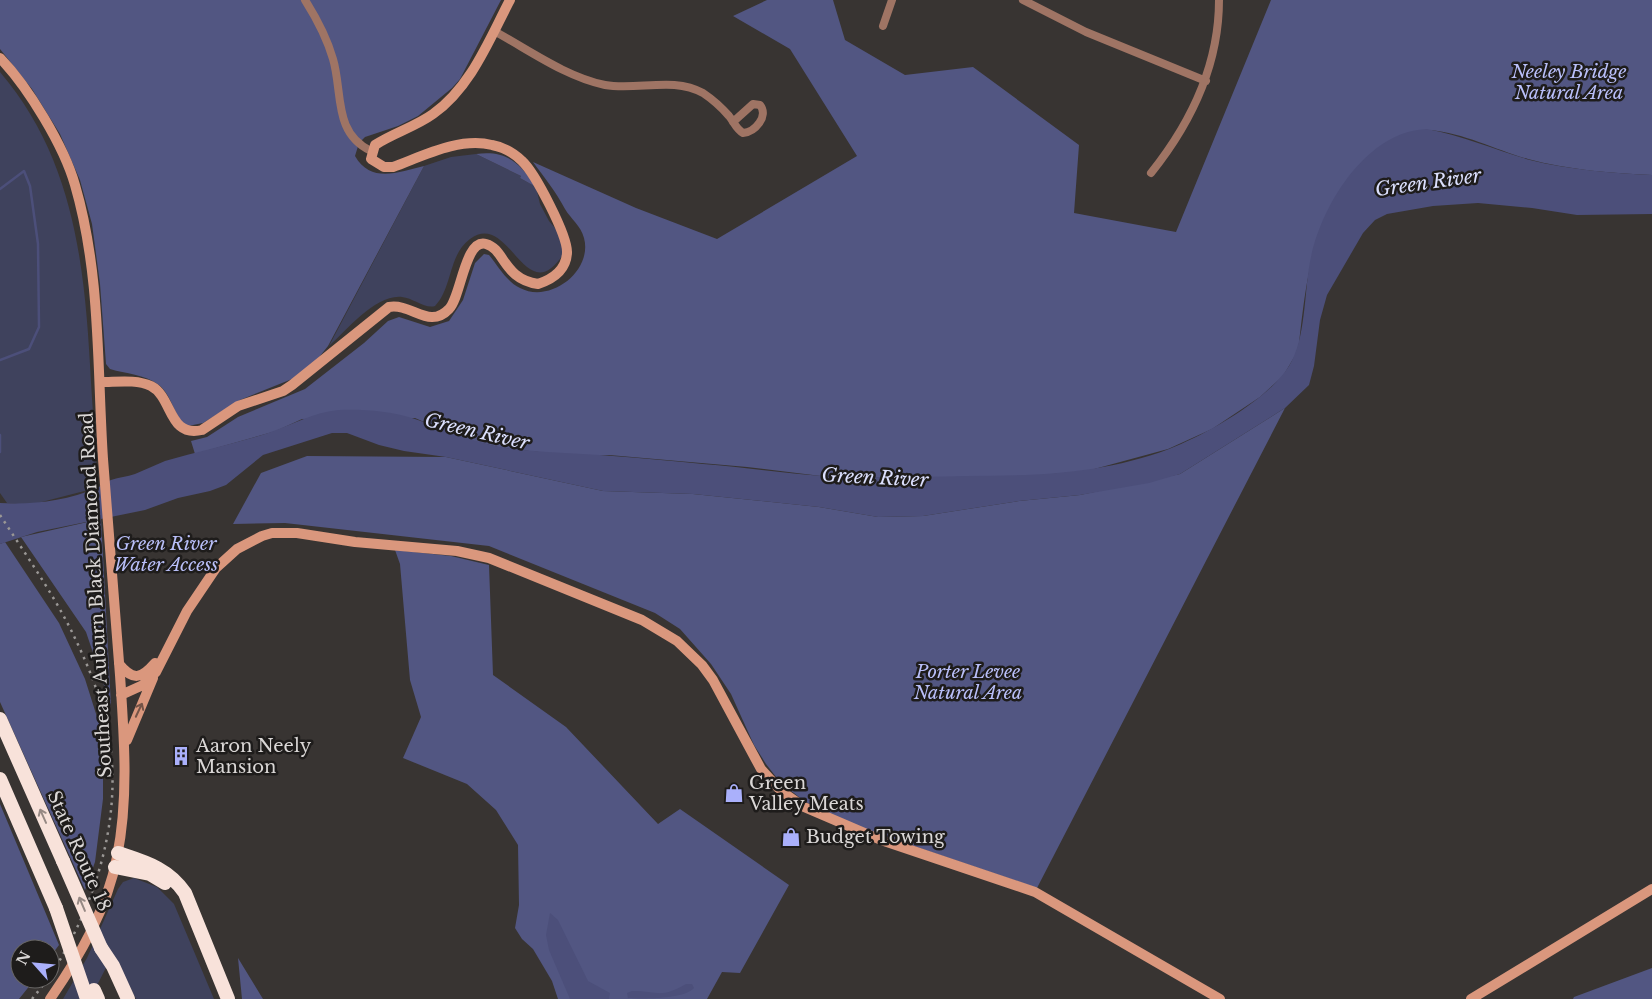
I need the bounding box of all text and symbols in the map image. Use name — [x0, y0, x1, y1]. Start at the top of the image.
park label: Neeley Bridge Natural Area — [1510, 61, 1627, 104]
water label: Green River — [1374, 163, 1484, 201]
water label: Green River — [422, 408, 533, 455]
street label: Southeast Auburn Black Diamond Road — [75, 412, 117, 778]
water label: Green River — [821, 463, 930, 492]
park label: Green River Water Access — [114, 533, 218, 576]
park label: Porter Levee Natural Area — [913, 661, 1022, 704]
one-way arrow — [134, 703, 144, 718]
place label: Aaron Neely Mansion — [195, 735, 312, 778]
building icon: Aaron Neely Mansion — [170, 745, 192, 767]
place label: Green Valley Meats — [748, 772, 864, 815]
shop icon: Green Valley Meats — [723, 782, 745, 804]
street label: State Route 18 — [43, 787, 115, 915]
one-way arrow — [38, 809, 48, 824]
shop icon: Budget Towing — [780, 826, 802, 848]
place label: Budget Towing — [806, 826, 945, 848]
one-way arrow — [76, 897, 86, 912]
north arrow — [10, 939, 60, 989]
text: N — [12, 948, 34, 968]

